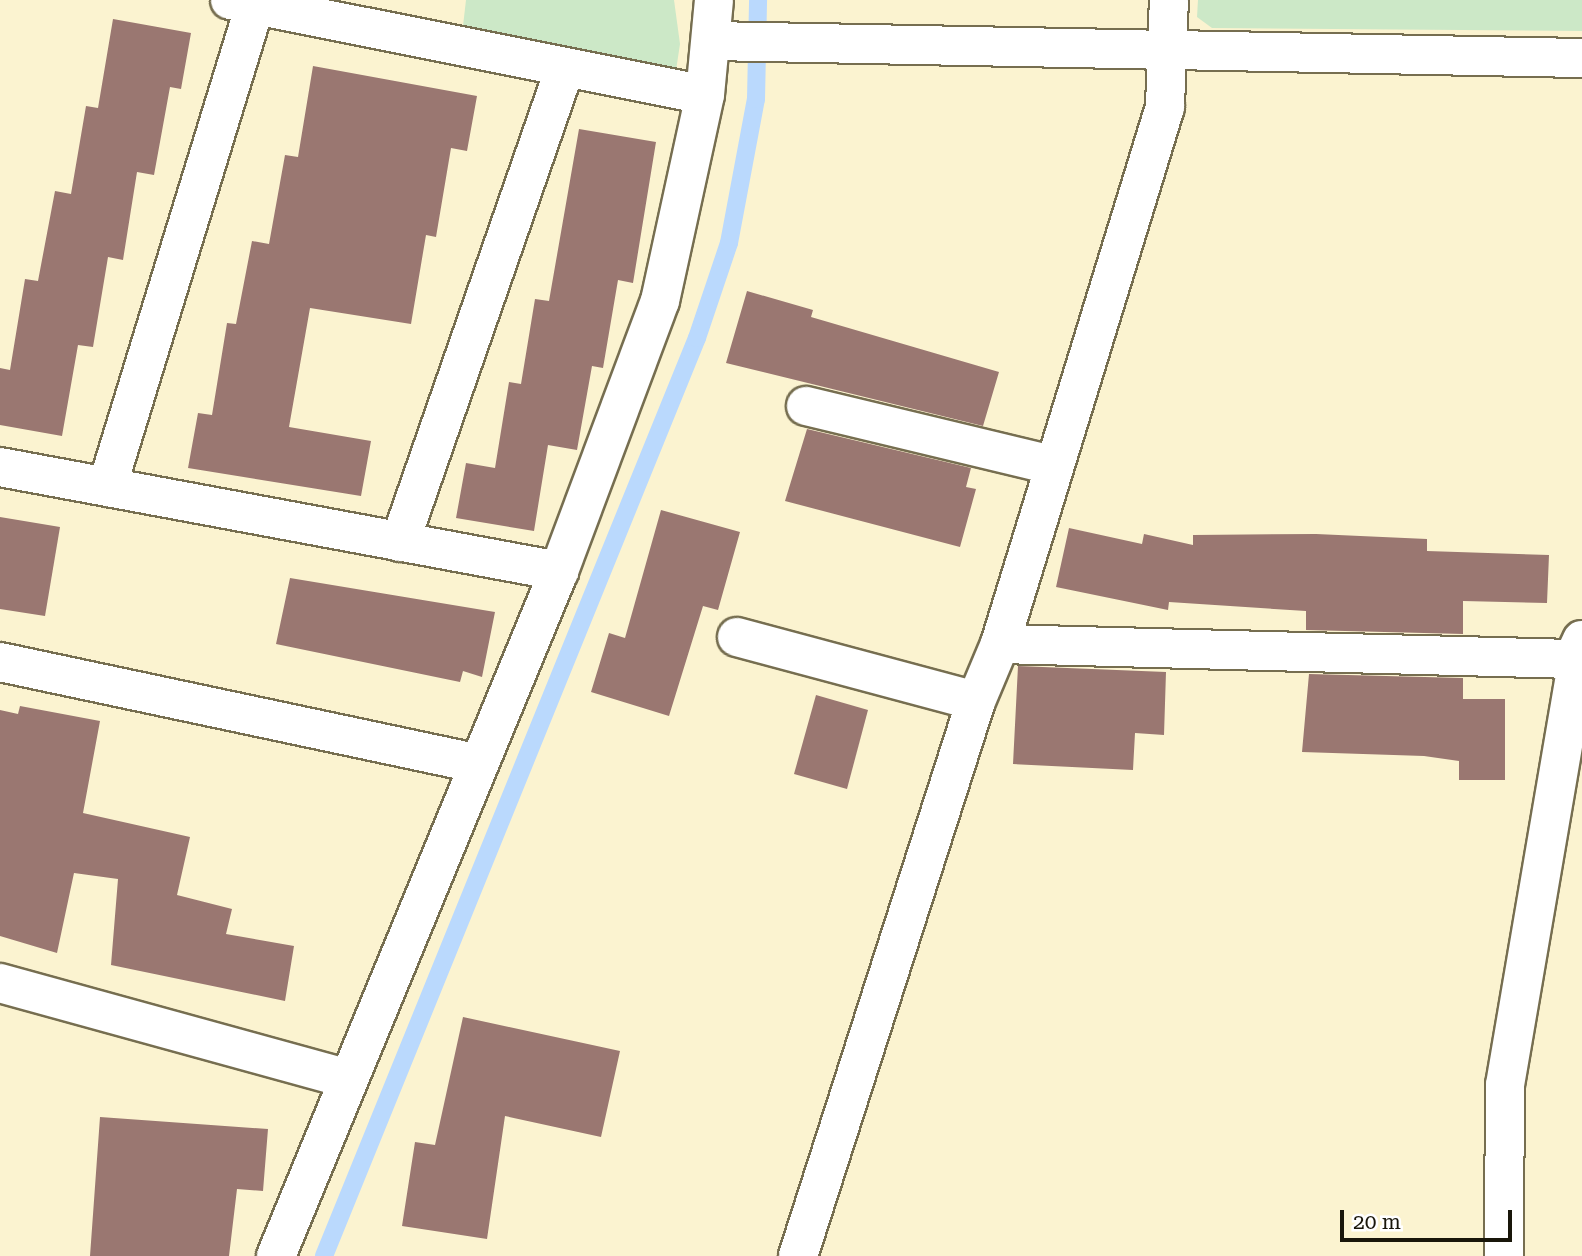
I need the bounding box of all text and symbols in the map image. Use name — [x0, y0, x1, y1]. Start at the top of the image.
scale bar — [1344, 1196, 1516, 1240]
text: 20 m — [1353, 1210, 1401, 1234]

